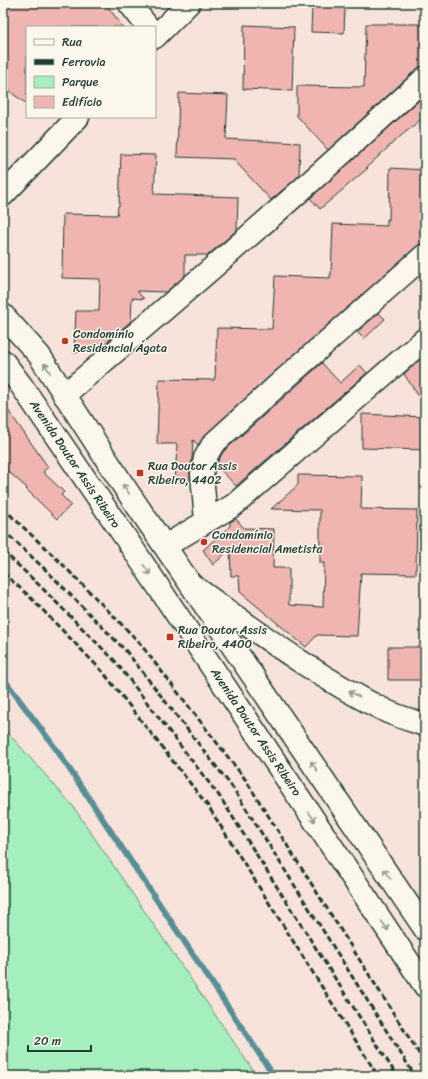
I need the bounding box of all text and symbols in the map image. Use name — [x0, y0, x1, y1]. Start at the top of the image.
legend — [26, 26, 156, 118]
text: Rua — [62, 31, 83, 53]
text: Ferrovia — [62, 51, 106, 73]
text: Parque — [62, 71, 99, 93]
text: Edifício — [62, 91, 102, 113]
place label: Condomínio Residencial Ágata — [73, 323, 167, 359]
marker: Condomínio Residencial Ágata — [60, 336, 70, 346]
one-way arrow — [43, 363, 51, 374]
street label: Avenida Doutor Assis Ribeiro — [23, 394, 126, 533]
place label: Rua Doutor Assis Ribeiro, 4402 — [148, 455, 237, 491]
marker: Rua Doutor Assis Ribeiro, 4402 — [135, 468, 145, 478]
one-way arrow — [122, 483, 130, 494]
place label: Condomínio Residencial Ametista — [212, 524, 324, 560]
marker: Condomínio Residencial Ametista — [199, 537, 209, 547]
one-way arrow — [143, 564, 151, 575]
place label: Rua Doutor Assis Ribeiro, 4400 — [178, 619, 267, 655]
marker: Rua Doutor Assis Ribeiro, 4400 — [165, 632, 175, 642]
street label: Avenida Doutor Assis Ribeiro — [204, 662, 307, 801]
one-way arrow — [349, 690, 361, 698]
one-way arrow — [310, 761, 318, 772]
one-way arrow — [308, 812, 317, 823]
one-way arrow — [383, 869, 391, 880]
one-way arrow — [381, 920, 389, 931]
scale bar — [28, 1027, 91, 1053]
text: 20 m — [34, 1030, 61, 1052]

